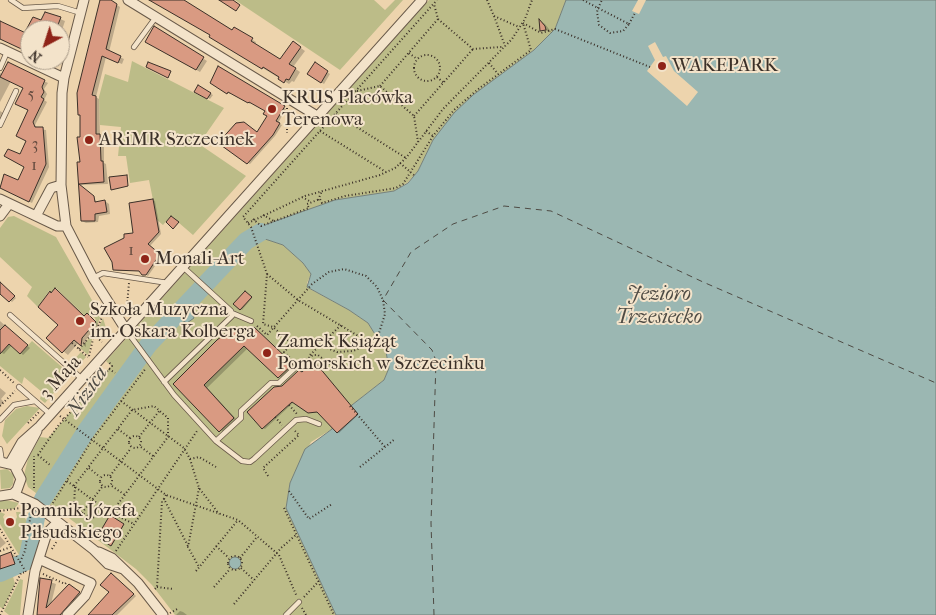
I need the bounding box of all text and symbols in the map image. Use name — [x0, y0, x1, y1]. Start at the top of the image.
north arrow — [20, 20, 70, 70]
text: N — [26, 46, 45, 66]
place label: WAKEPARK — [672, 55, 778, 77]
marker: WAKEPARK — [656, 60, 668, 72]
house number: 5 — [28, 85, 34, 105]
place label: KRUS Placówka Terenowa — [282, 87, 413, 131]
marker: KRUS Placówka Terenowa — [266, 103, 278, 115]
place label: ARiMR Szczecinek — [99, 129, 254, 151]
marker: ARiMR Szczecinek — [83, 134, 95, 146]
house number: 3 — [32, 135, 38, 155]
house number: 1 — [31, 156, 37, 176]
house number: 1 — [128, 241, 134, 261]
place label: Monali-Art — [155, 248, 245, 270]
marker: Monali-Art — [139, 253, 151, 265]
water label: Jezioro Trzesiecko — [616, 283, 702, 330]
place label: Szkoła Muzyczna im. Oskara Kolberga — [90, 299, 255, 343]
marker: Szkoła Muzyczna im. Oskara Kolberga — [74, 315, 86, 327]
place label: Zamek Książąt Pomorskich w Szczecinku — [277, 331, 484, 375]
marker: Zamek Książąt Pomorskich w Szczecinku — [261, 347, 273, 359]
street label: 3 Maja — [35, 351, 87, 405]
water label: Nizica — [62, 363, 114, 421]
place label: Pomnik Józefa Piłsudskiego — [20, 500, 136, 544]
marker: Pomnik Józefa Piłsudskiego — [4, 516, 16, 528]

